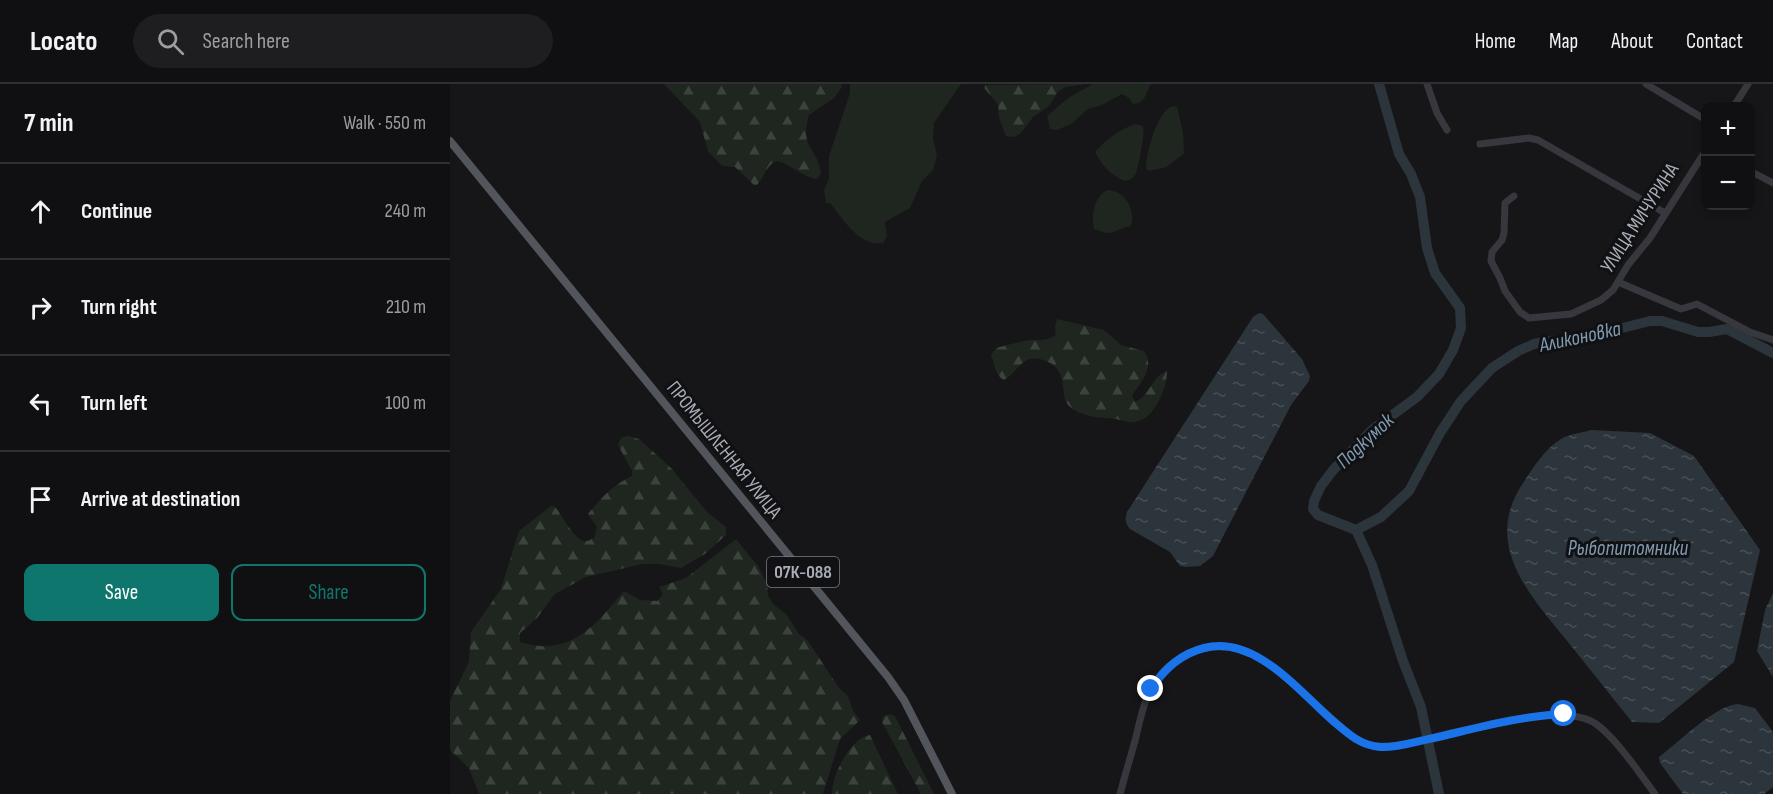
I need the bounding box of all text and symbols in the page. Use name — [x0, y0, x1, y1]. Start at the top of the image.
search box — [133, 14, 553, 68]
text: Locato — [30, 25, 97, 58]
icon: search — [154, 25, 187, 58]
text: Search here — [202, 28, 290, 55]
text: Home — [1475, 29, 1516, 54]
text: Map — [1549, 29, 1578, 54]
text: About — [1611, 29, 1653, 54]
text: Contact — [1686, 29, 1743, 54]
map controls — [1701, 102, 1755, 210]
button: + — [1701, 102, 1755, 156]
text: 7 min — [24, 108, 73, 139]
text: Walk · 550 m — [343, 111, 426, 135]
button: − — [1701, 156, 1755, 210]
street label: УЛИЦА МИЧУРИНА — [1596, 158, 1685, 277]
icon: ahead — [24, 195, 57, 228]
text: Continue — [81, 198, 152, 225]
text: 240 m — [385, 199, 426, 223]
icon: right — [24, 291, 57, 324]
text: Turn right — [81, 294, 157, 321]
text: 210 m — [386, 295, 426, 319]
water label: Аликоновка — [1536, 316, 1623, 358]
street label: ПРОМЫШЛЕННАЯ УЛИЦА — [661, 377, 787, 524]
icon: left — [24, 387, 57, 420]
text: Turn left — [81, 390, 147, 417]
text: 100 m — [385, 391, 426, 415]
water label: Подкумок — [1331, 407, 1400, 474]
icon: arrive — [24, 483, 57, 516]
text: Arrive at destination — [81, 486, 240, 513]
water label: Рыбопитомники — [1568, 536, 1689, 561]
road number: 07К-088 — [767, 557, 839, 587]
button: Save — [24, 564, 219, 621]
button: Share — [231, 564, 426, 621]
route end — [1137, 675, 1163, 701]
route start — [1550, 700, 1576, 726]

